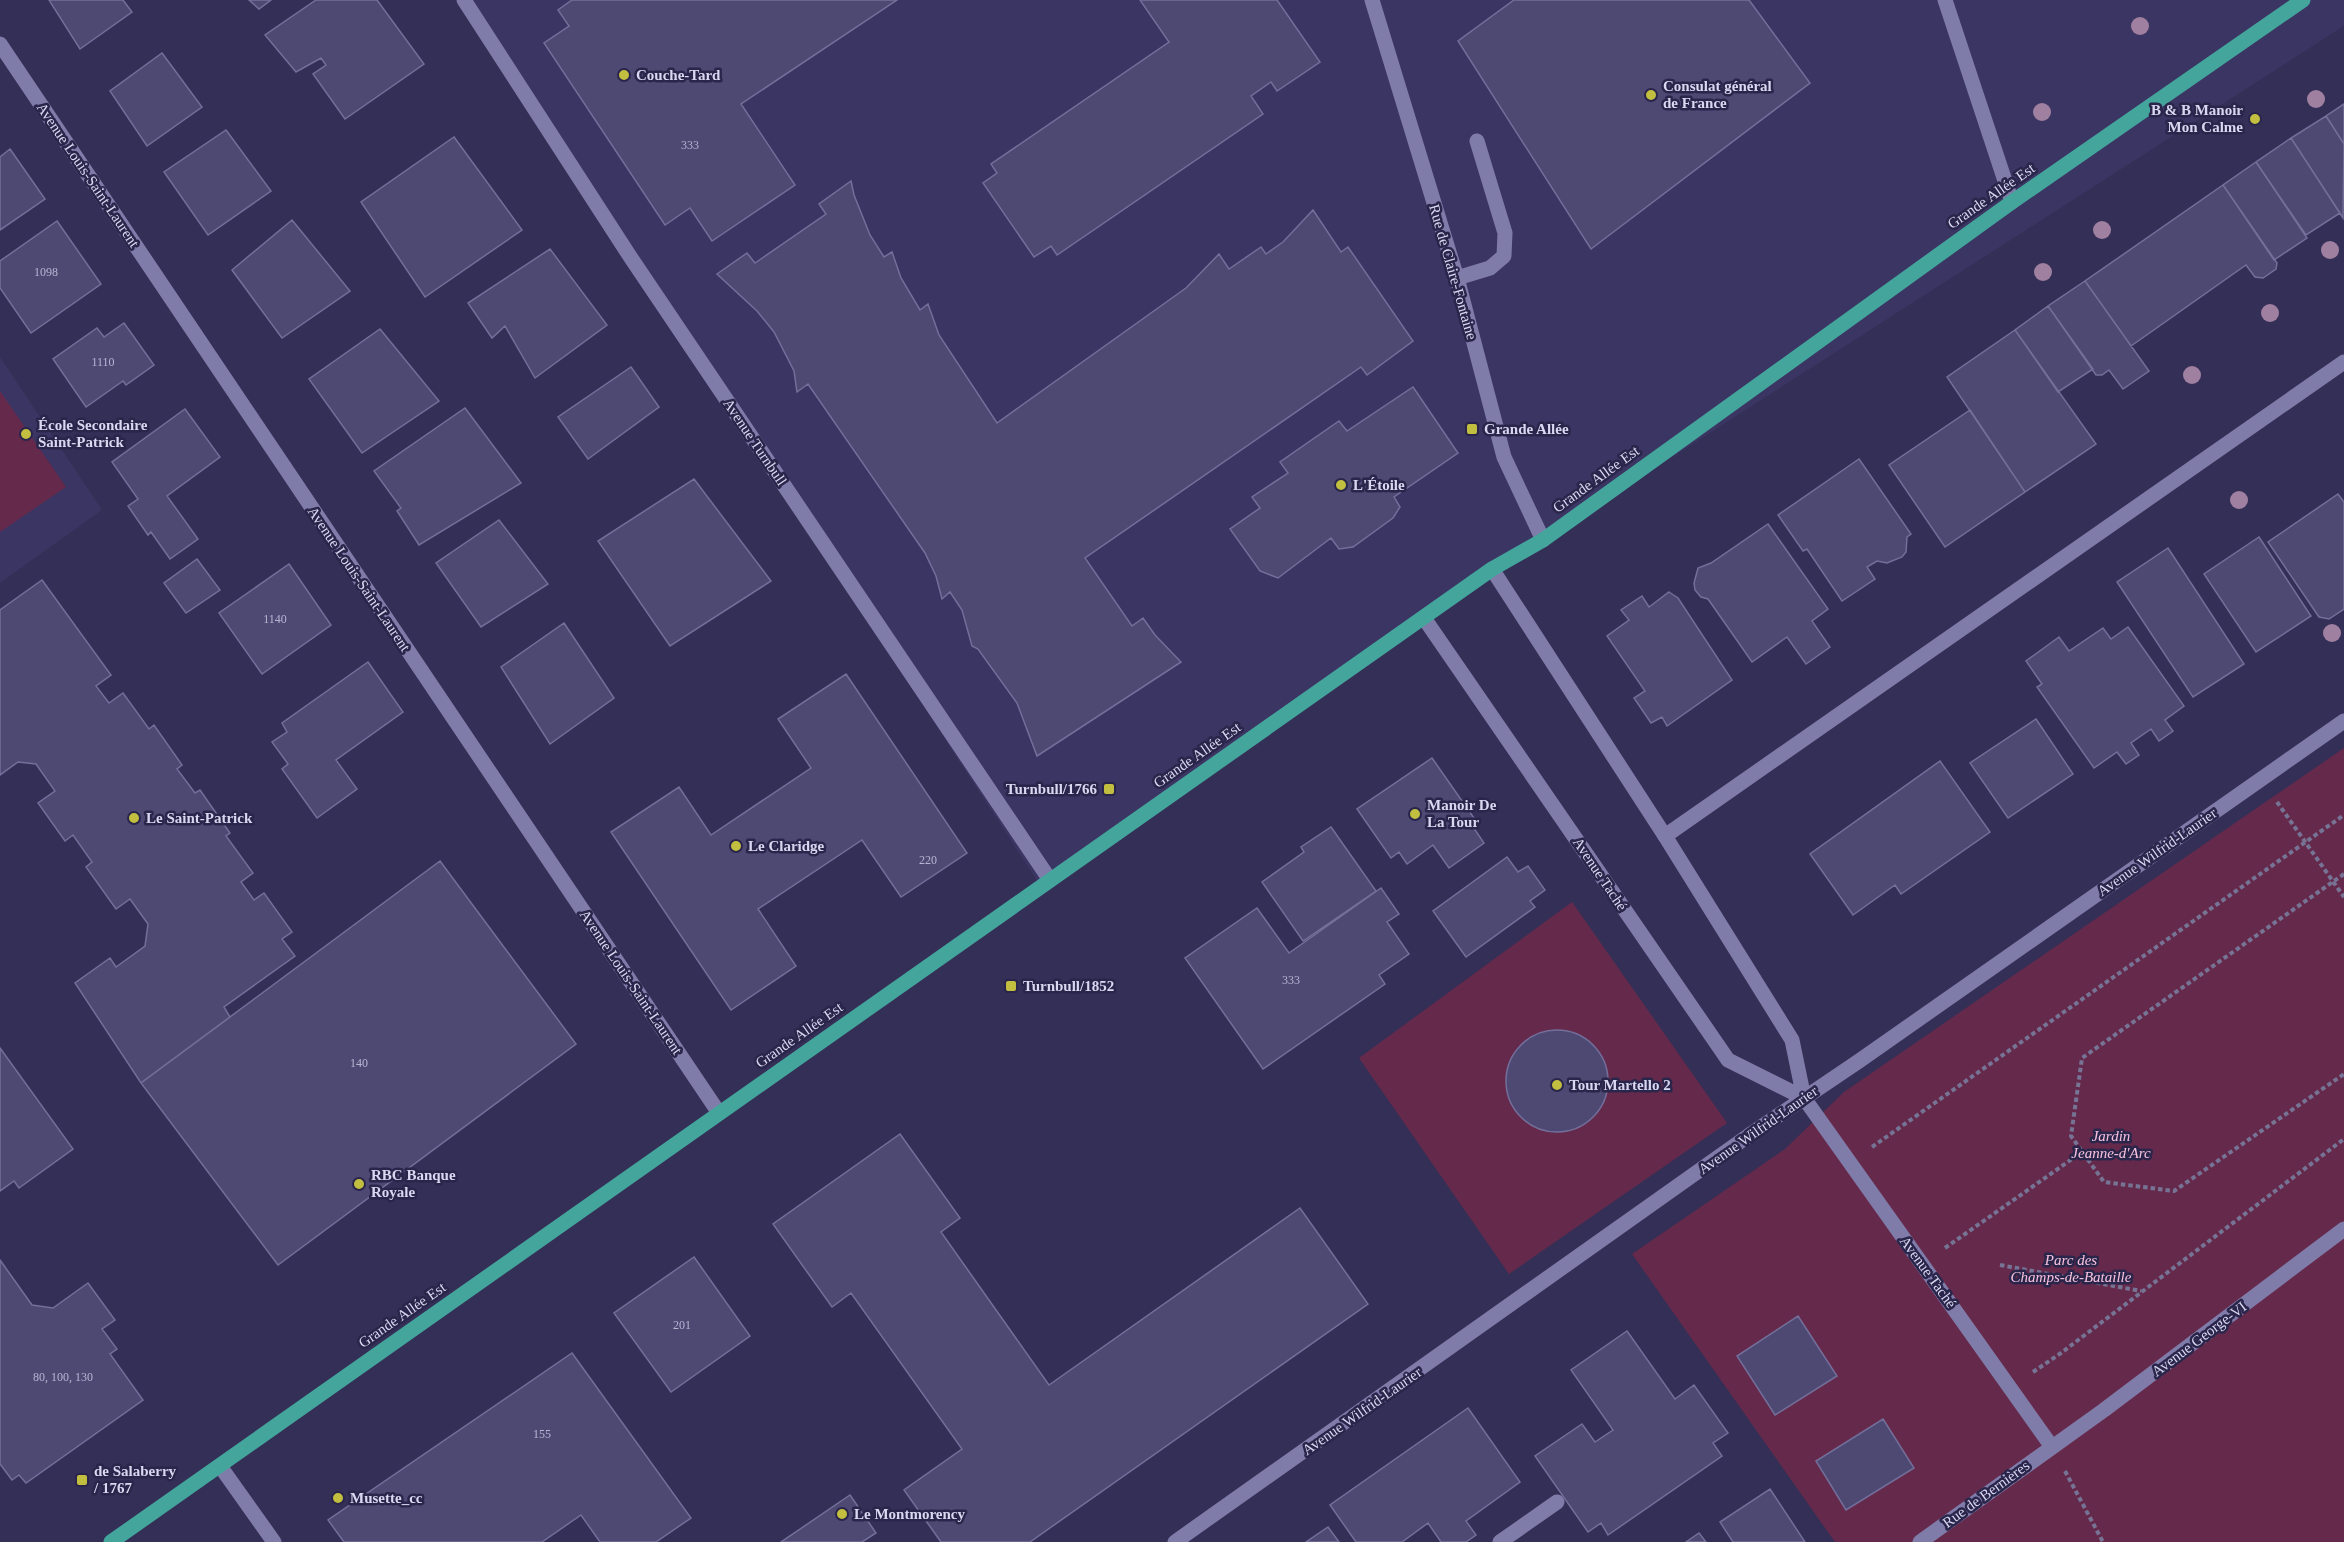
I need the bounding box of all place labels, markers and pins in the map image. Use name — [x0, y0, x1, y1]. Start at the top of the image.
place label: Couche-Tard — [636, 67, 721, 83]
marker: Couche-Tard — [617, 68, 631, 82]
place label: Consulat général de France — [1663, 78, 1772, 111]
marker: Consulat général de France — [1644, 88, 1658, 102]
place label: B & B Manoir Mon Calme — [2151, 102, 2243, 135]
marker: B & B Manoir Mon Calme — [2248, 112, 2262, 126]
place label: École Secondaire Saint-Patrick — [38, 417, 148, 450]
place label: Grande Allée — [1484, 421, 1569, 437]
marker: Grande Allée — [1465, 422, 1479, 436]
marker: École Secondaire Saint-Patrick — [19, 427, 33, 441]
place label: L'Étoile — [1353, 477, 1405, 493]
marker: L'Étoile — [1334, 478, 1348, 492]
place label: Turnbull/1766 — [1006, 781, 1097, 797]
marker: Turnbull/1766 — [1102, 782, 1116, 796]
place label: Manoir De La Tour — [1427, 797, 1497, 830]
marker: Manoir De La Tour — [1408, 807, 1422, 821]
place label: Le Saint-Patrick — [146, 810, 253, 826]
marker: Le Saint-Patrick — [127, 811, 141, 825]
place label: Le Claridge — [748, 838, 825, 854]
marker: Le Claridge — [729, 839, 743, 853]
place label: Turnbull/1852 — [1023, 978, 1114, 994]
marker: Turnbull/1852 — [1004, 979, 1018, 993]
place label: Tour Martello 2 — [1569, 1077, 1671, 1093]
marker: Tour Martello 2 — [1550, 1078, 1564, 1092]
place label: RBC Banque Royale — [371, 1167, 456, 1200]
marker: RBC Banque Royale — [352, 1177, 366, 1191]
place label: de Salaberry / 1767 — [93, 1463, 177, 1496]
marker: de Salaberry / 1767 — [75, 1473, 89, 1487]
place label: Musette_cc — [350, 1490, 423, 1506]
marker: Musette_cc — [331, 1491, 345, 1505]
place label: Le Montmorency — [854, 1506, 965, 1522]
marker: Le Montmorency — [835, 1507, 849, 1521]

